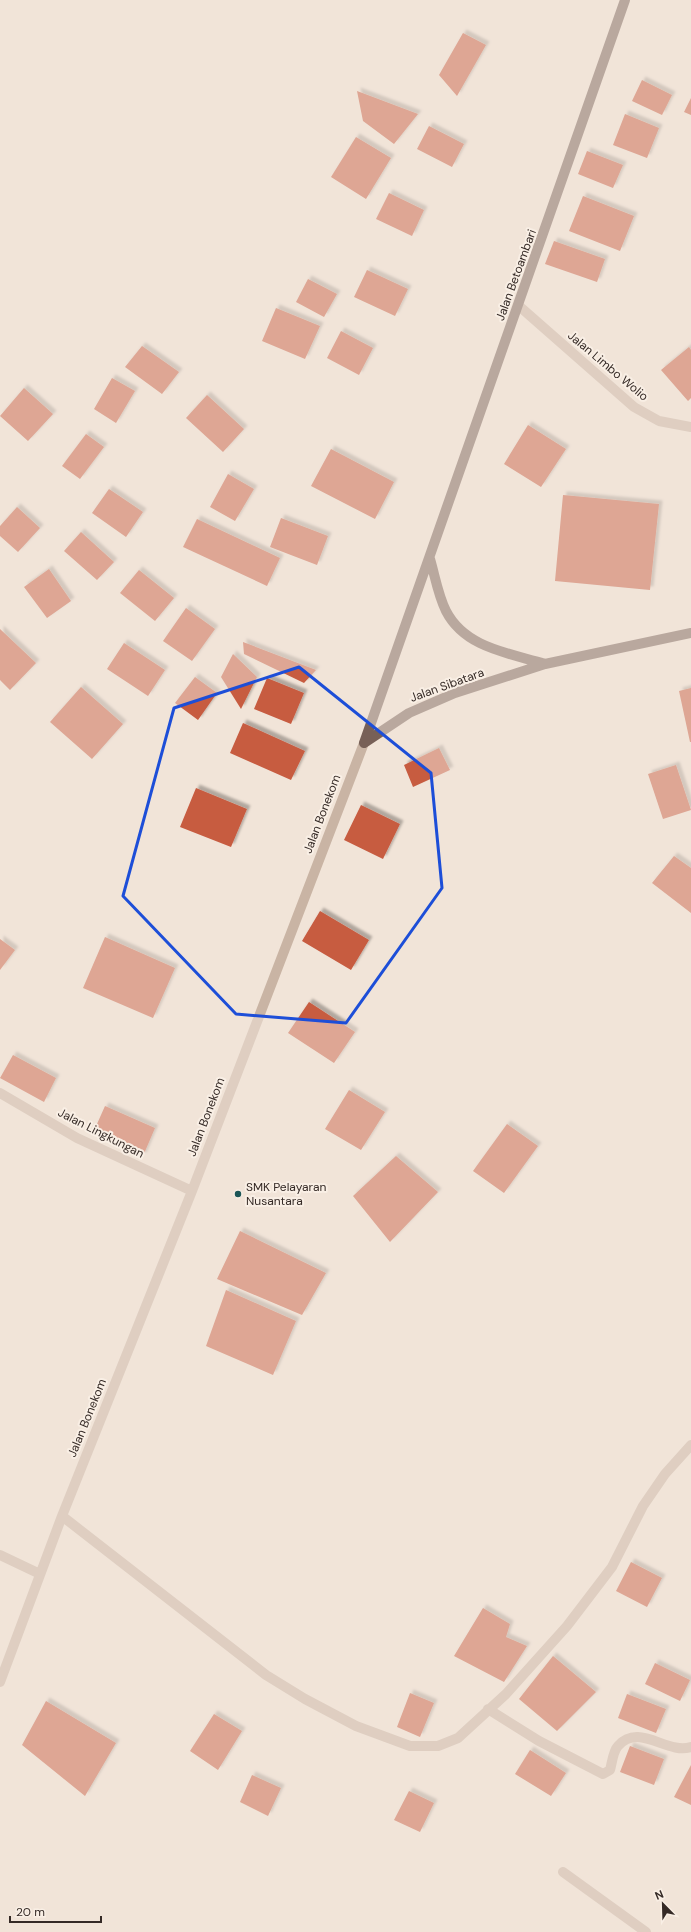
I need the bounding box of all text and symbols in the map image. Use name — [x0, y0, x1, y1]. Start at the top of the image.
street label: Jalan Betoambari — [492, 227, 540, 323]
street label: Jalan Limbo Wolio — [564, 328, 652, 404]
street label: Jalan Sibatara — [408, 664, 486, 706]
street label: Jalan Bonekom — [300, 772, 344, 856]
street label: Jalan Bonekom — [184, 1075, 228, 1159]
street label: Jalan Lingkungan — [55, 1104, 147, 1162]
place label: SMK Pelayaran Nusantara — [246, 1179, 327, 1209]
marker: SMK Pelayaran Nusantara — [233, 1189, 243, 1199]
street label: Jalan Bonekom — [64, 1376, 110, 1460]
north arrow — [643, 1884, 683, 1924]
text: N — [653, 1887, 666, 1903]
scale bar — [10, 1898, 101, 1924]
text: 20 m — [16, 1904, 45, 1920]

